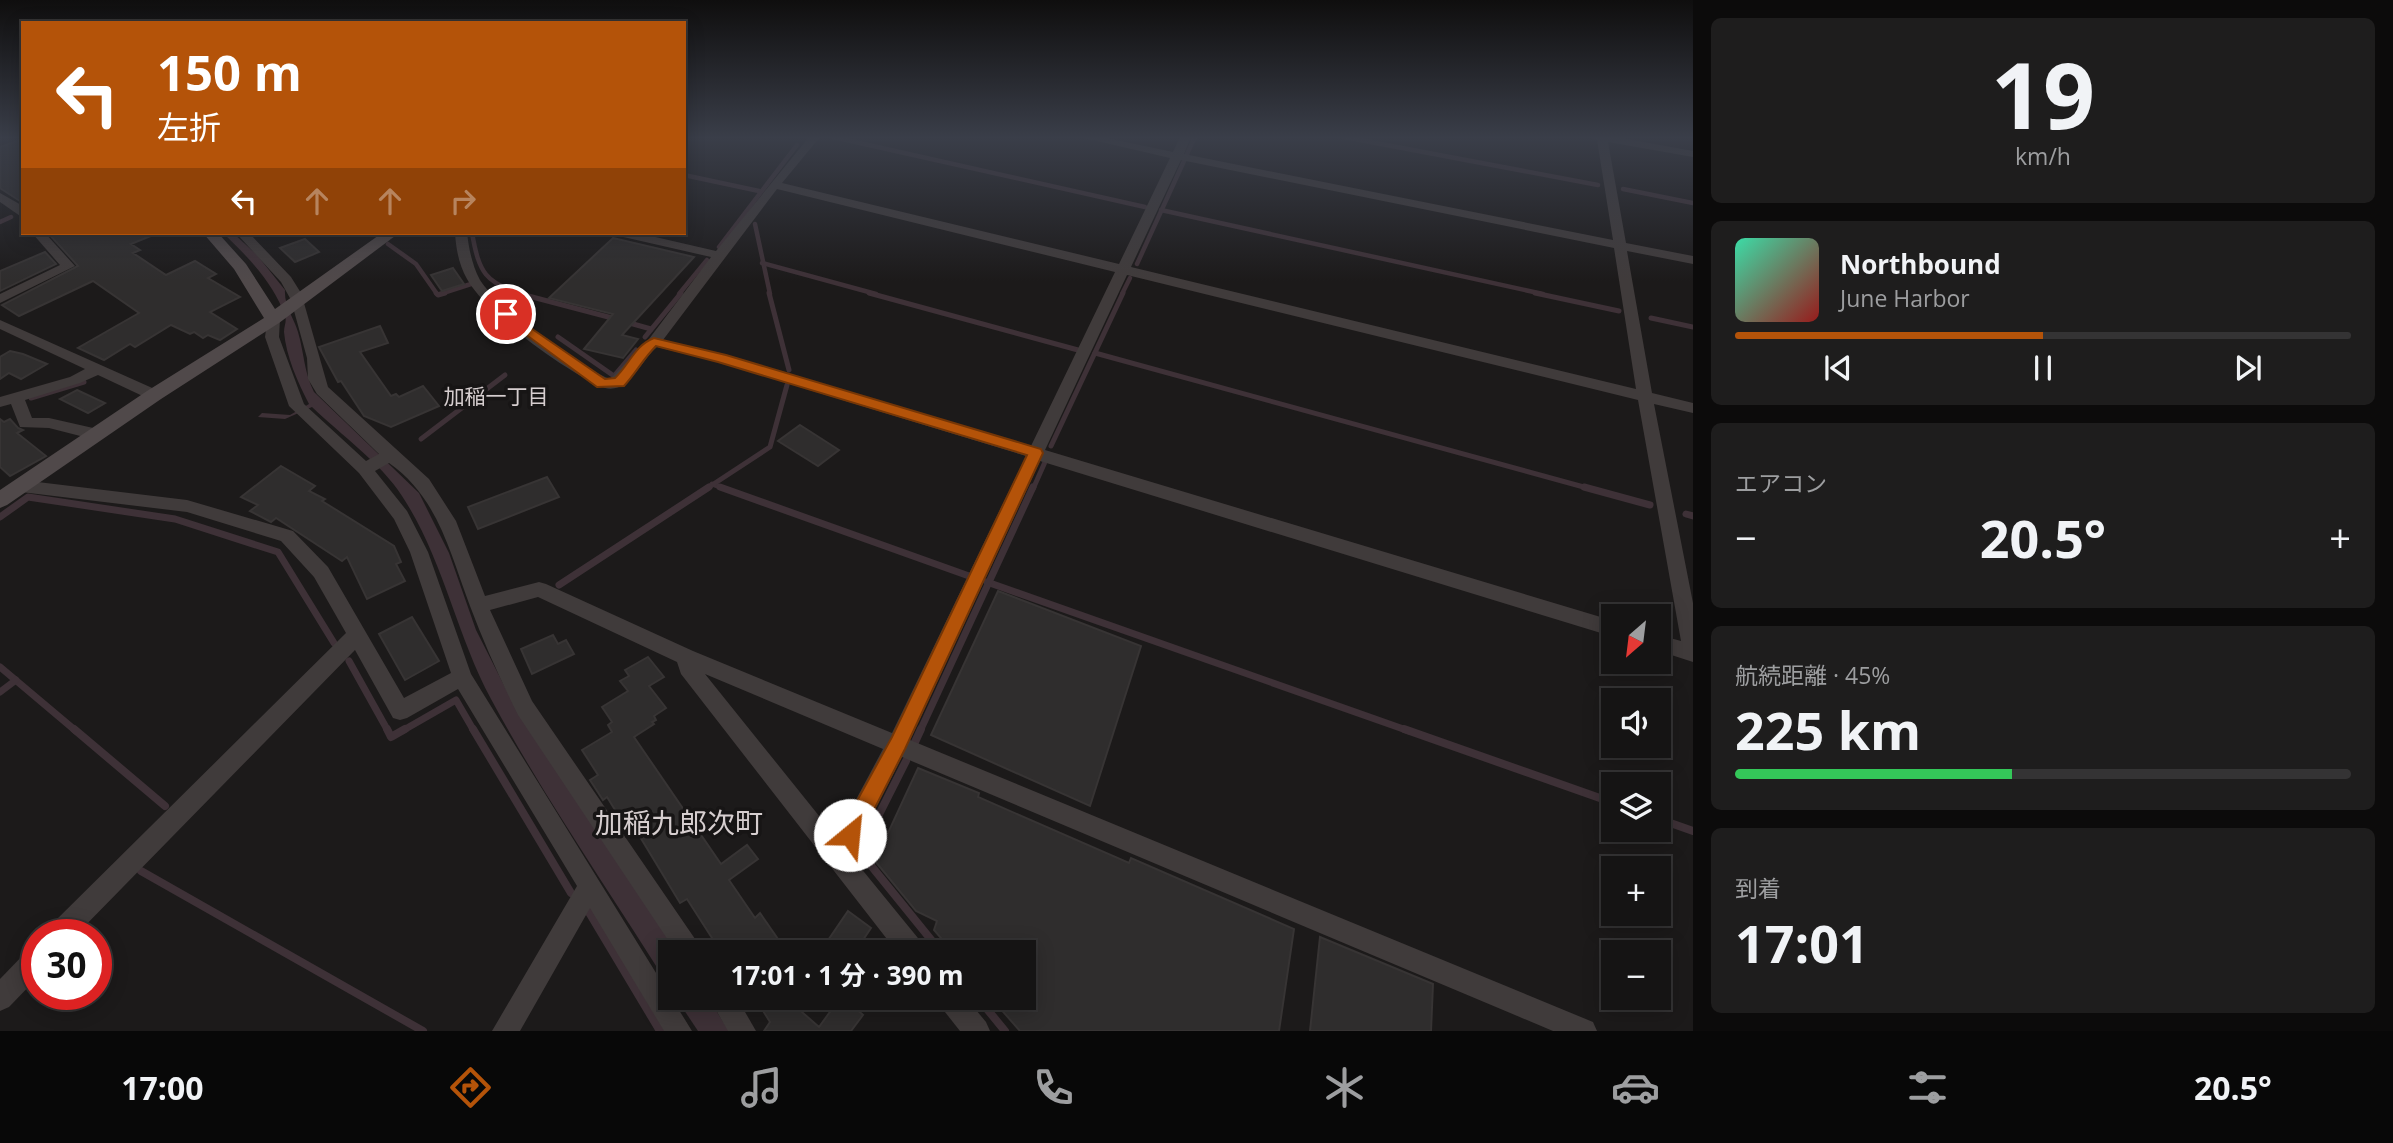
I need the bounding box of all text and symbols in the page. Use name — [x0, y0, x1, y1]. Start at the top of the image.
text: 19 — [1991, 32, 2095, 156]
text: 150 m — [157, 39, 302, 105]
icon: left — [42, 49, 133, 140]
text: 左折 — [157, 105, 221, 148]
text: km/h — [2015, 140, 2071, 172]
icon: left — [225, 182, 263, 220]
icon: ahead — [298, 182, 336, 220]
icon: ahead — [371, 182, 409, 220]
icon: right — [444, 182, 482, 220]
text: Northbound — [1840, 246, 2001, 282]
text: June Harbor — [1840, 282, 1970, 314]
pin — [476, 284, 536, 344]
icon: arrive — [487, 295, 525, 333]
icon: previous — [1819, 349, 1857, 387]
icon: pause — [2024, 349, 2062, 387]
icon: next — [2229, 349, 2267, 387]
district label: 加稲一丁目 — [444, 382, 549, 410]
text: エアコン — [1735, 467, 1827, 499]
text: 20.5° — [1980, 502, 2106, 573]
text: − — [1735, 511, 1757, 563]
text: + — [2329, 511, 2351, 563]
north arrow — [1601, 604, 1671, 674]
map controls — [1601, 604, 1671, 1010]
text: 航続距離 · 45% — [1735, 659, 1890, 691]
button: sound — [1601, 688, 1671, 758]
text: 225 km — [1735, 694, 1921, 765]
button: layers — [1601, 772, 1671, 842]
position arrow — [813, 798, 887, 872]
district label: 加稲九郎次町 — [595, 803, 763, 841]
button: + — [1601, 856, 1671, 926]
text: 到着 — [1735, 872, 1781, 904]
text: 17:01 — [1735, 907, 1869, 978]
speed limit sign: 30 — [21, 919, 112, 1010]
button: − — [1601, 940, 1671, 1010]
text: 17:01 · 1 分 · 390 m — [730, 957, 964, 993]
icon: directions — [446, 1063, 495, 1112]
icon: music — [737, 1063, 786, 1112]
icon: phone — [1029, 1063, 1078, 1112]
icon: climate — [1320, 1063, 1369, 1112]
icon: car — [1611, 1063, 1660, 1112]
icon: filters — [1903, 1063, 1952, 1112]
text: 17:00 — [121, 1066, 203, 1109]
text: 20.5° — [2194, 1066, 2272, 1109]

